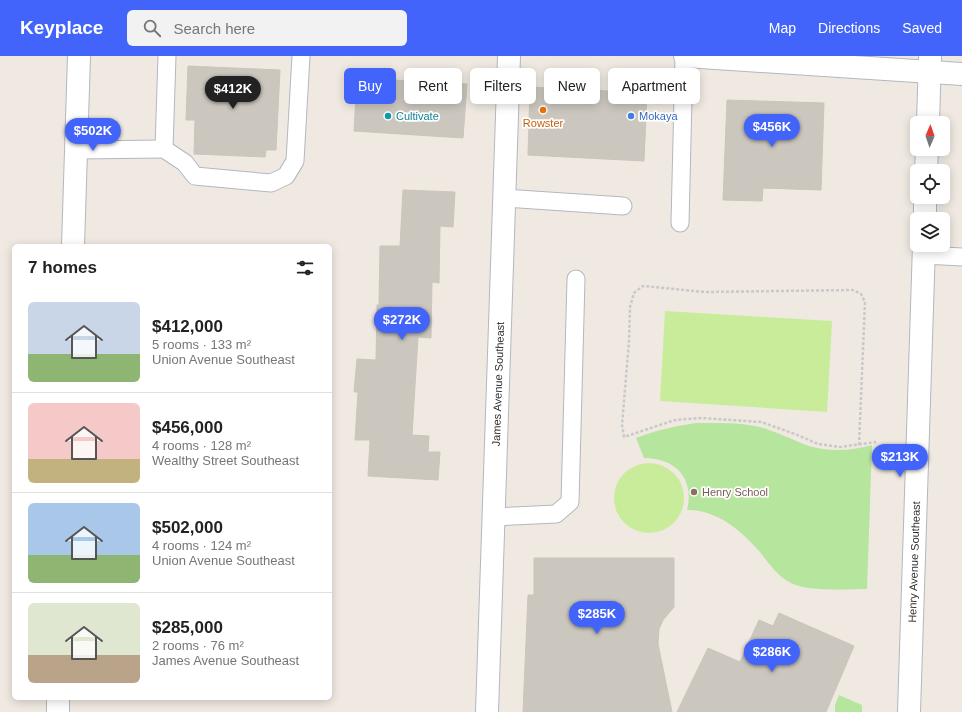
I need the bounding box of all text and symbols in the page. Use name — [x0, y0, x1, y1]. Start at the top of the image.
search box — [127, 10, 407, 46]
text: Keyplace — [20, 17, 103, 38]
icon: search — [141, 17, 163, 39]
text: Search here — [173, 20, 255, 37]
text: Map — [769, 20, 796, 36]
text: Directions — [818, 20, 880, 36]
text: Saved — [902, 20, 942, 36]
chip: Buy — [344, 68, 396, 104]
chip: Rent — [404, 68, 462, 104]
chip: Filters — [470, 68, 536, 104]
chip: New — [544, 68, 600, 104]
chip: Apartment — [608, 68, 700, 104]
pin: $412K — [205, 76, 261, 110]
text: $412K — [214, 81, 252, 96]
marker: Rowster — [538, 105, 548, 115]
place label: Cultivate — [396, 110, 439, 122]
place label: Mokaya — [639, 110, 678, 122]
marker: Cultivate — [383, 111, 393, 121]
marker: Mokaya — [626, 111, 636, 121]
pin: $456K — [744, 114, 800, 148]
north arrow — [910, 116, 950, 156]
map controls — [910, 116, 950, 252]
place label: Rowster — [523, 117, 564, 129]
pin: $502K — [65, 118, 121, 152]
text: $456K — [753, 119, 791, 134]
text: $502K — [74, 123, 112, 138]
button: locate — [910, 164, 950, 204]
button: layers — [910, 212, 950, 252]
icon: filters — [294, 257, 316, 279]
text: 7 homes — [28, 258, 97, 277]
pin: $272K — [374, 307, 430, 341]
text: $272K — [383, 312, 421, 327]
text: $412,000 — [152, 317, 223, 336]
icon: home — [60, 318, 108, 366]
street label: James Avenue Southeast — [490, 322, 506, 446]
text: 5 rooms · 133 m² — [152, 337, 251, 352]
text: Union Avenue Southeast — [152, 352, 295, 367]
text: $456,000 — [152, 418, 223, 437]
icon: home — [60, 419, 108, 467]
text: 4 rooms · 128 m² — [152, 438, 251, 453]
pin: $213K — [872, 444, 928, 478]
text: $213K — [881, 449, 919, 464]
text: Wealthy Street Southeast — [152, 453, 299, 468]
place label: Henry School — [702, 486, 768, 498]
marker: Henry School — [689, 487, 699, 497]
street label: Henry Avenue Southeast — [906, 501, 922, 623]
text: $502,000 — [152, 518, 223, 537]
icon: home — [60, 519, 108, 567]
text: 4 rooms · 124 m² — [152, 538, 251, 553]
text: Union Avenue Southeast — [152, 553, 295, 568]
pin: $285K — [569, 601, 625, 635]
text: $285K — [578, 606, 616, 621]
text: $285,000 — [152, 618, 223, 637]
icon: home — [60, 619, 108, 667]
text: 2 rooms · 76 m² — [152, 638, 244, 653]
pin: $286K — [744, 639, 800, 673]
text: $286K — [753, 644, 791, 659]
text: James Avenue Southeast — [152, 653, 299, 668]

